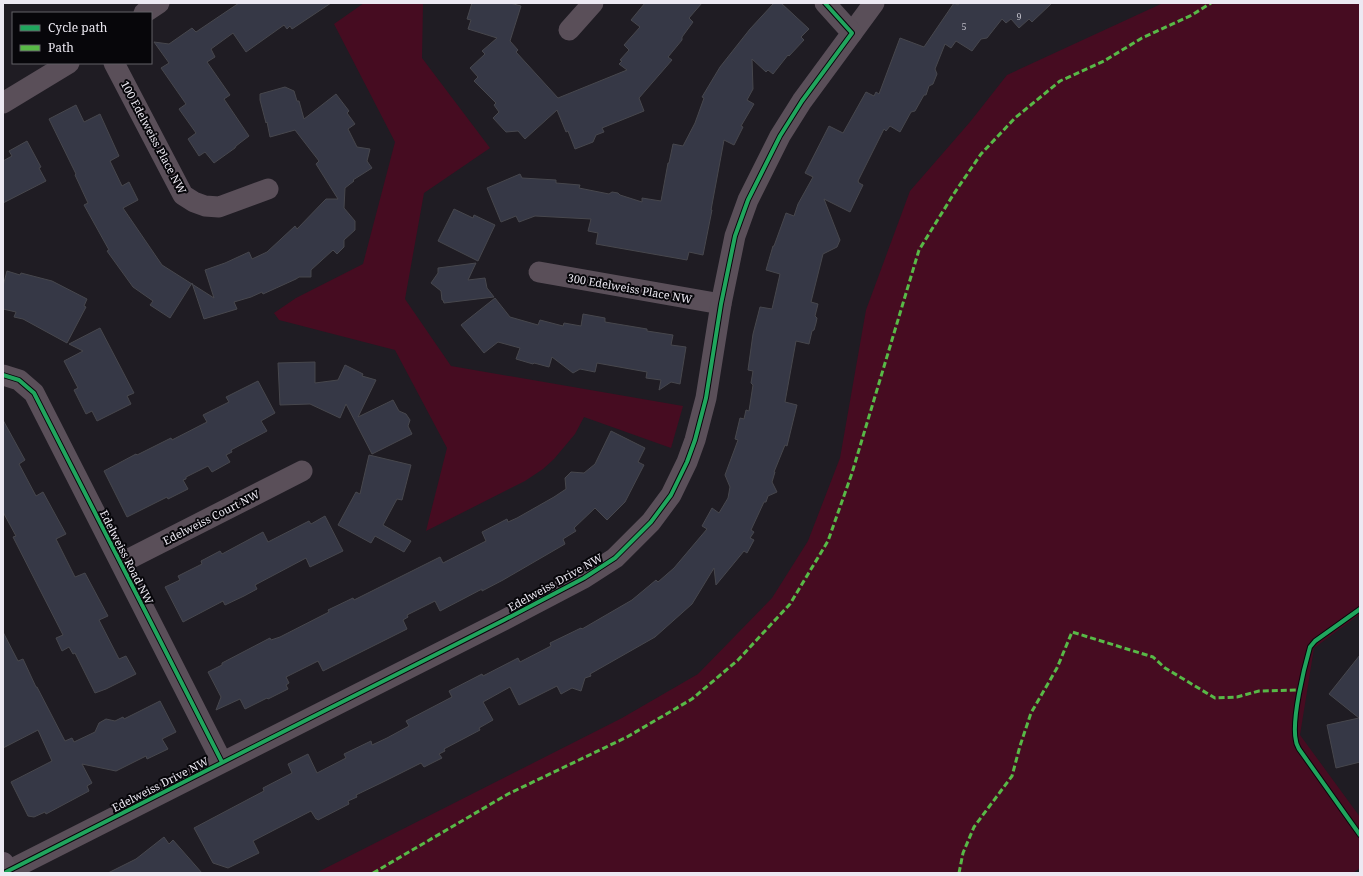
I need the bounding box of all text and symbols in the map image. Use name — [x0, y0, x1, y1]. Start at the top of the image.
house number: 9 — [1016, 10, 1022, 23]
legend — [12, 12, 152, 64]
text: Cycle path — [48, 19, 108, 36]
house number: 5 — [961, 20, 967, 33]
text: Path — [48, 39, 74, 56]
street label: 100 Edelweiss Place NW — [118, 78, 190, 197]
street label: 300 Edelweiss Place NW — [567, 270, 694, 306]
street label: Edelweiss Court NW — [160, 486, 262, 548]
street label: Edelweiss Road NW — [97, 507, 157, 607]
street label: Edelweiss Drive NW — [505, 549, 606, 614]
street label: Edelweiss Drive NW — [109, 753, 211, 815]

